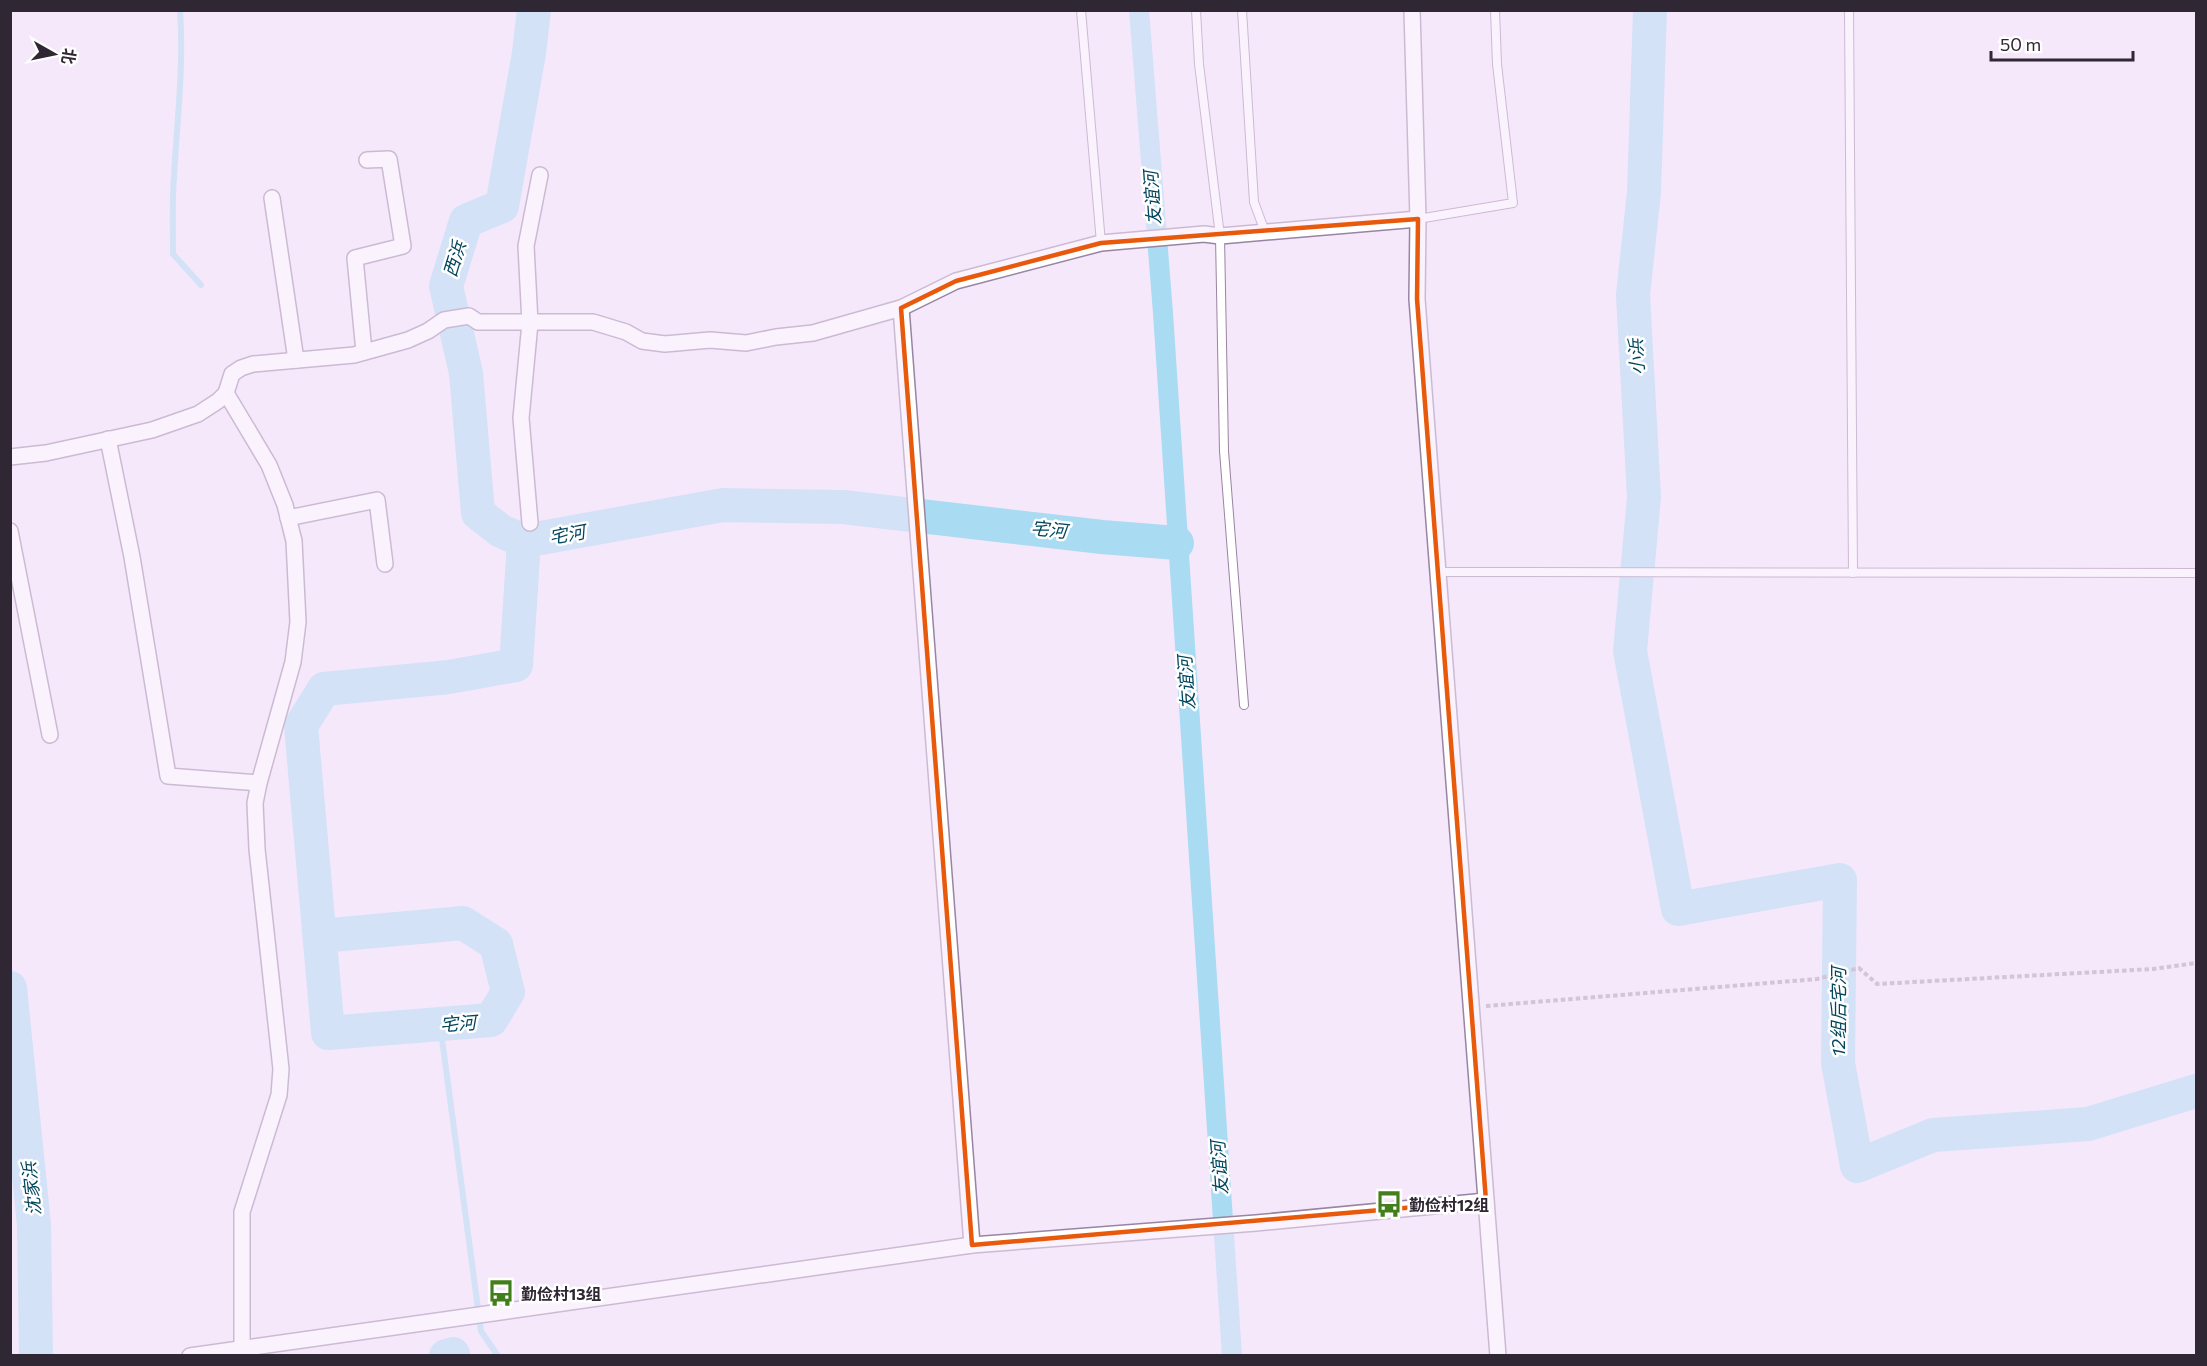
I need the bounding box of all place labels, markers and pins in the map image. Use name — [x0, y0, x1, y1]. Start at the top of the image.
bus stop icon: 勤俭村12组 — [1374, 1189, 1404, 1219]
place label: 勤俭村12组 — [1409, 1195, 1489, 1214]
bus stop icon: 勤俭村13组 — [486, 1278, 516, 1308]
place label: 勤俭村13组 — [521, 1284, 602, 1303]

